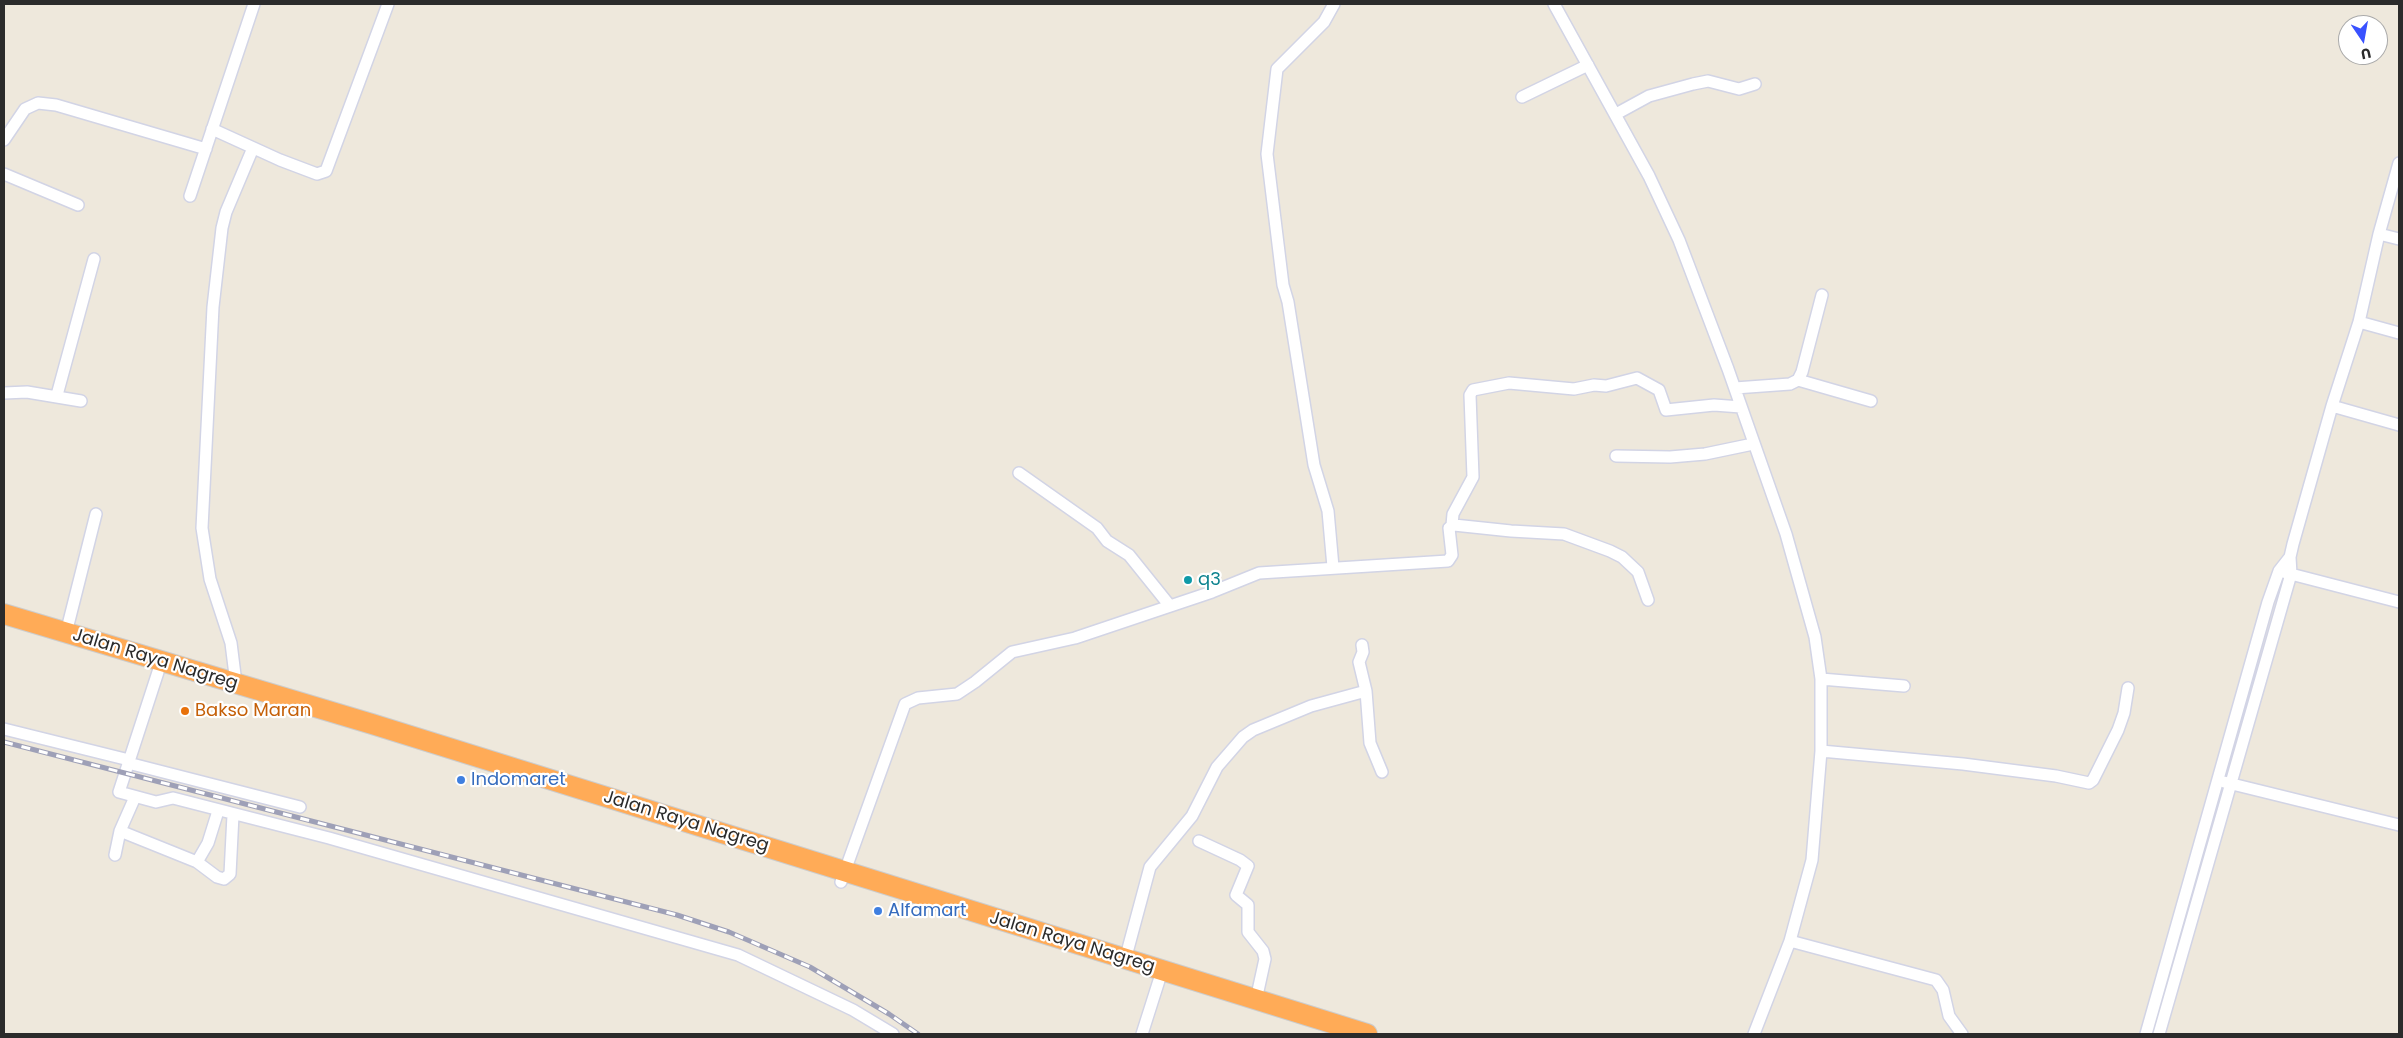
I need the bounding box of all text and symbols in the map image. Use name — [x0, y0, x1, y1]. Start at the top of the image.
north arrow — [2338, 15, 2388, 65]
text: U — [2359, 43, 2373, 65]
place label: q3 — [1198, 569, 1221, 591]
marker: q3 — [1182, 574, 1194, 586]
street label: Jalan Raya Nagreg — [70, 625, 240, 695]
place label: Bakso Maran — [195, 700, 311, 722]
marker: Bakso Maran — [179, 705, 191, 717]
place label: Indomaret — [471, 769, 566, 791]
marker: Indomaret — [455, 774, 467, 786]
street label: Jalan Raya Nagreg — [601, 787, 771, 857]
place label: Alfamart — [888, 900, 967, 922]
marker: Alfamart — [872, 905, 884, 917]
street label: Jalan Raya Nagreg — [987, 908, 1157, 978]

